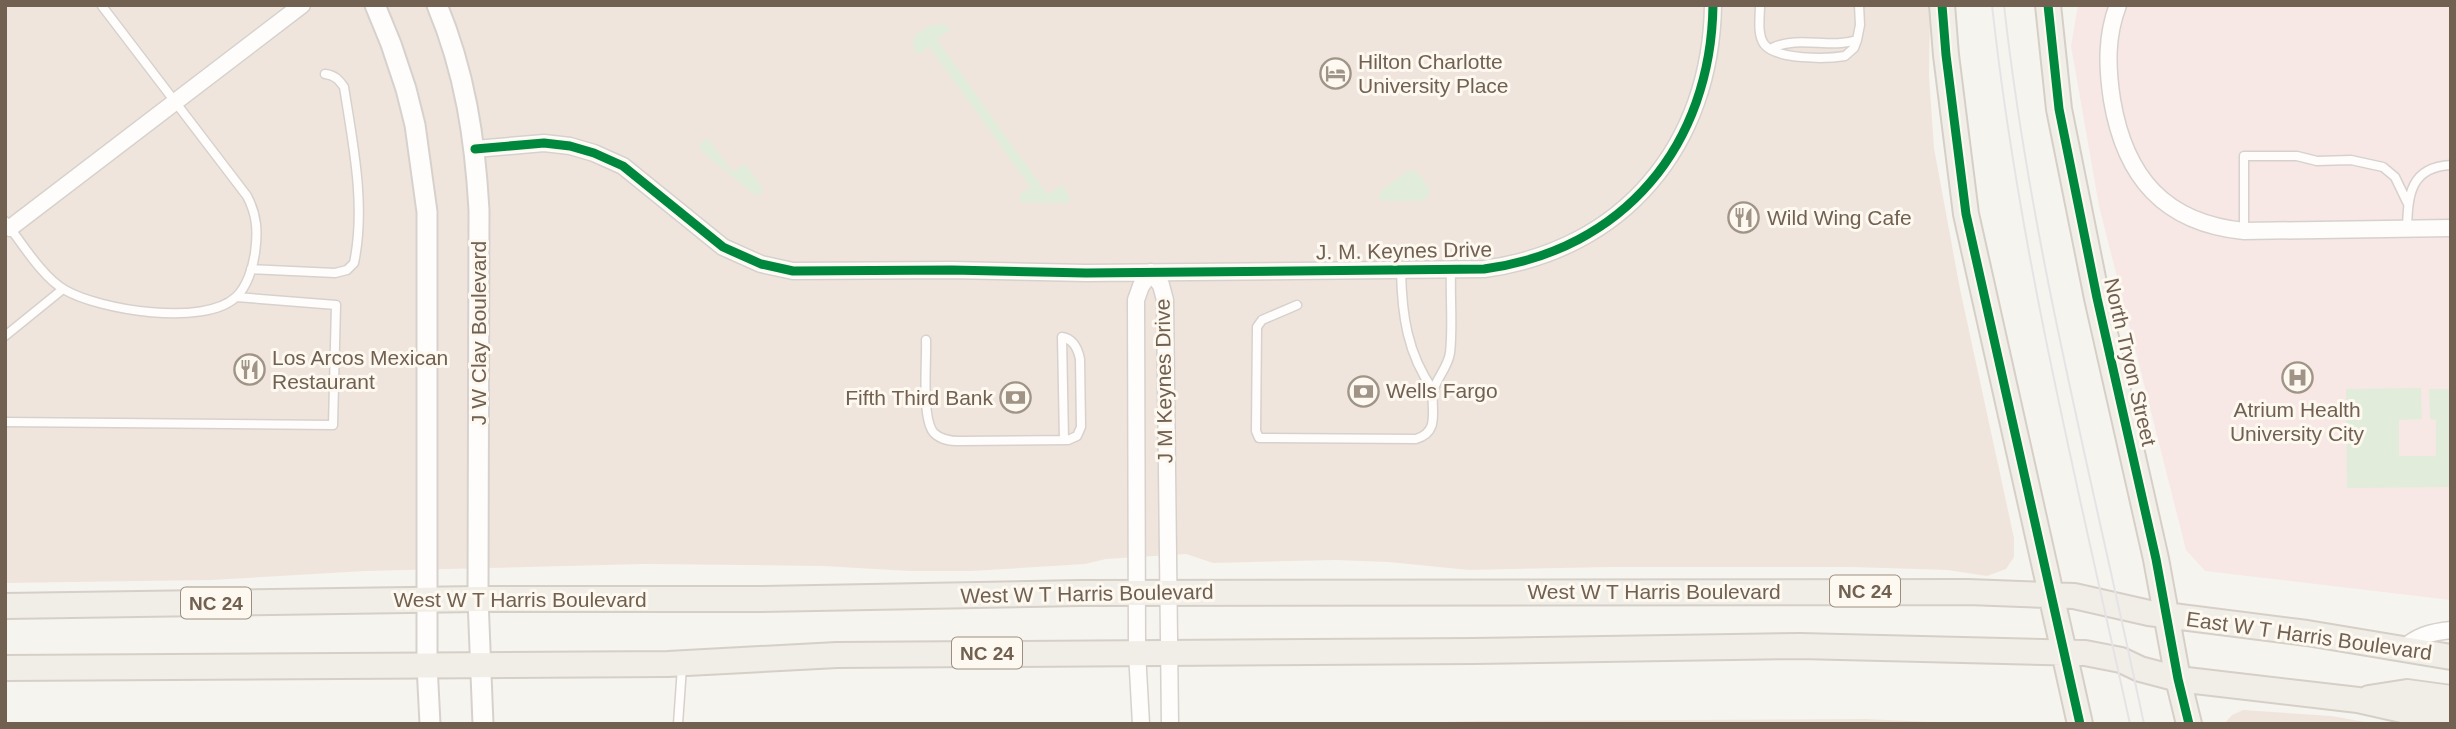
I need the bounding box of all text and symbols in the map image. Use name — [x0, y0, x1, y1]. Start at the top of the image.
place label: Hilton Charlotte University Place — [1358, 50, 1509, 97]
hotel icon: Hilton Charlotte University Place — [1318, 57, 1352, 91]
restaurant icon: Wild Wing Cafe — [1727, 201, 1761, 235]
place label: Wild Wing Cafe — [1767, 206, 1912, 229]
street label: J. M. Keynes Drive — [1316, 237, 1492, 264]
street label: J W Clay Boulevard — [467, 241, 490, 425]
street label: North Tryon Street — [2100, 276, 2161, 448]
street label: J M Keynes Drive — [1151, 299, 1176, 463]
place label: Los Arcos Mexican Restaurant — [272, 346, 448, 393]
restaurant icon: Los Arcos Mexican Restaurant — [232, 353, 266, 387]
hospital icon: Atrium Health University City — [2280, 361, 2314, 395]
bank icon: Wells Fargo — [1346, 374, 1380, 408]
place label: Wells Fargo — [1386, 379, 1498, 402]
bank icon: Fifth Third Bank — [999, 381, 1033, 415]
place label: Fifth Third Bank — [845, 386, 993, 409]
place label: Atrium Health University City — [2230, 398, 2365, 445]
road number: NC 24 — [1830, 576, 1900, 606]
street label: West W T Harris Boulevard — [960, 580, 1214, 607]
street label: West W T Harris Boulevard — [1527, 580, 1781, 603]
road number: NC 24 — [181, 588, 251, 618]
street label: West W T Harris Boulevard — [393, 588, 647, 611]
street label: East W T Harris Boulevard — [2185, 607, 2433, 664]
road number: NC 24 — [952, 638, 1022, 668]

